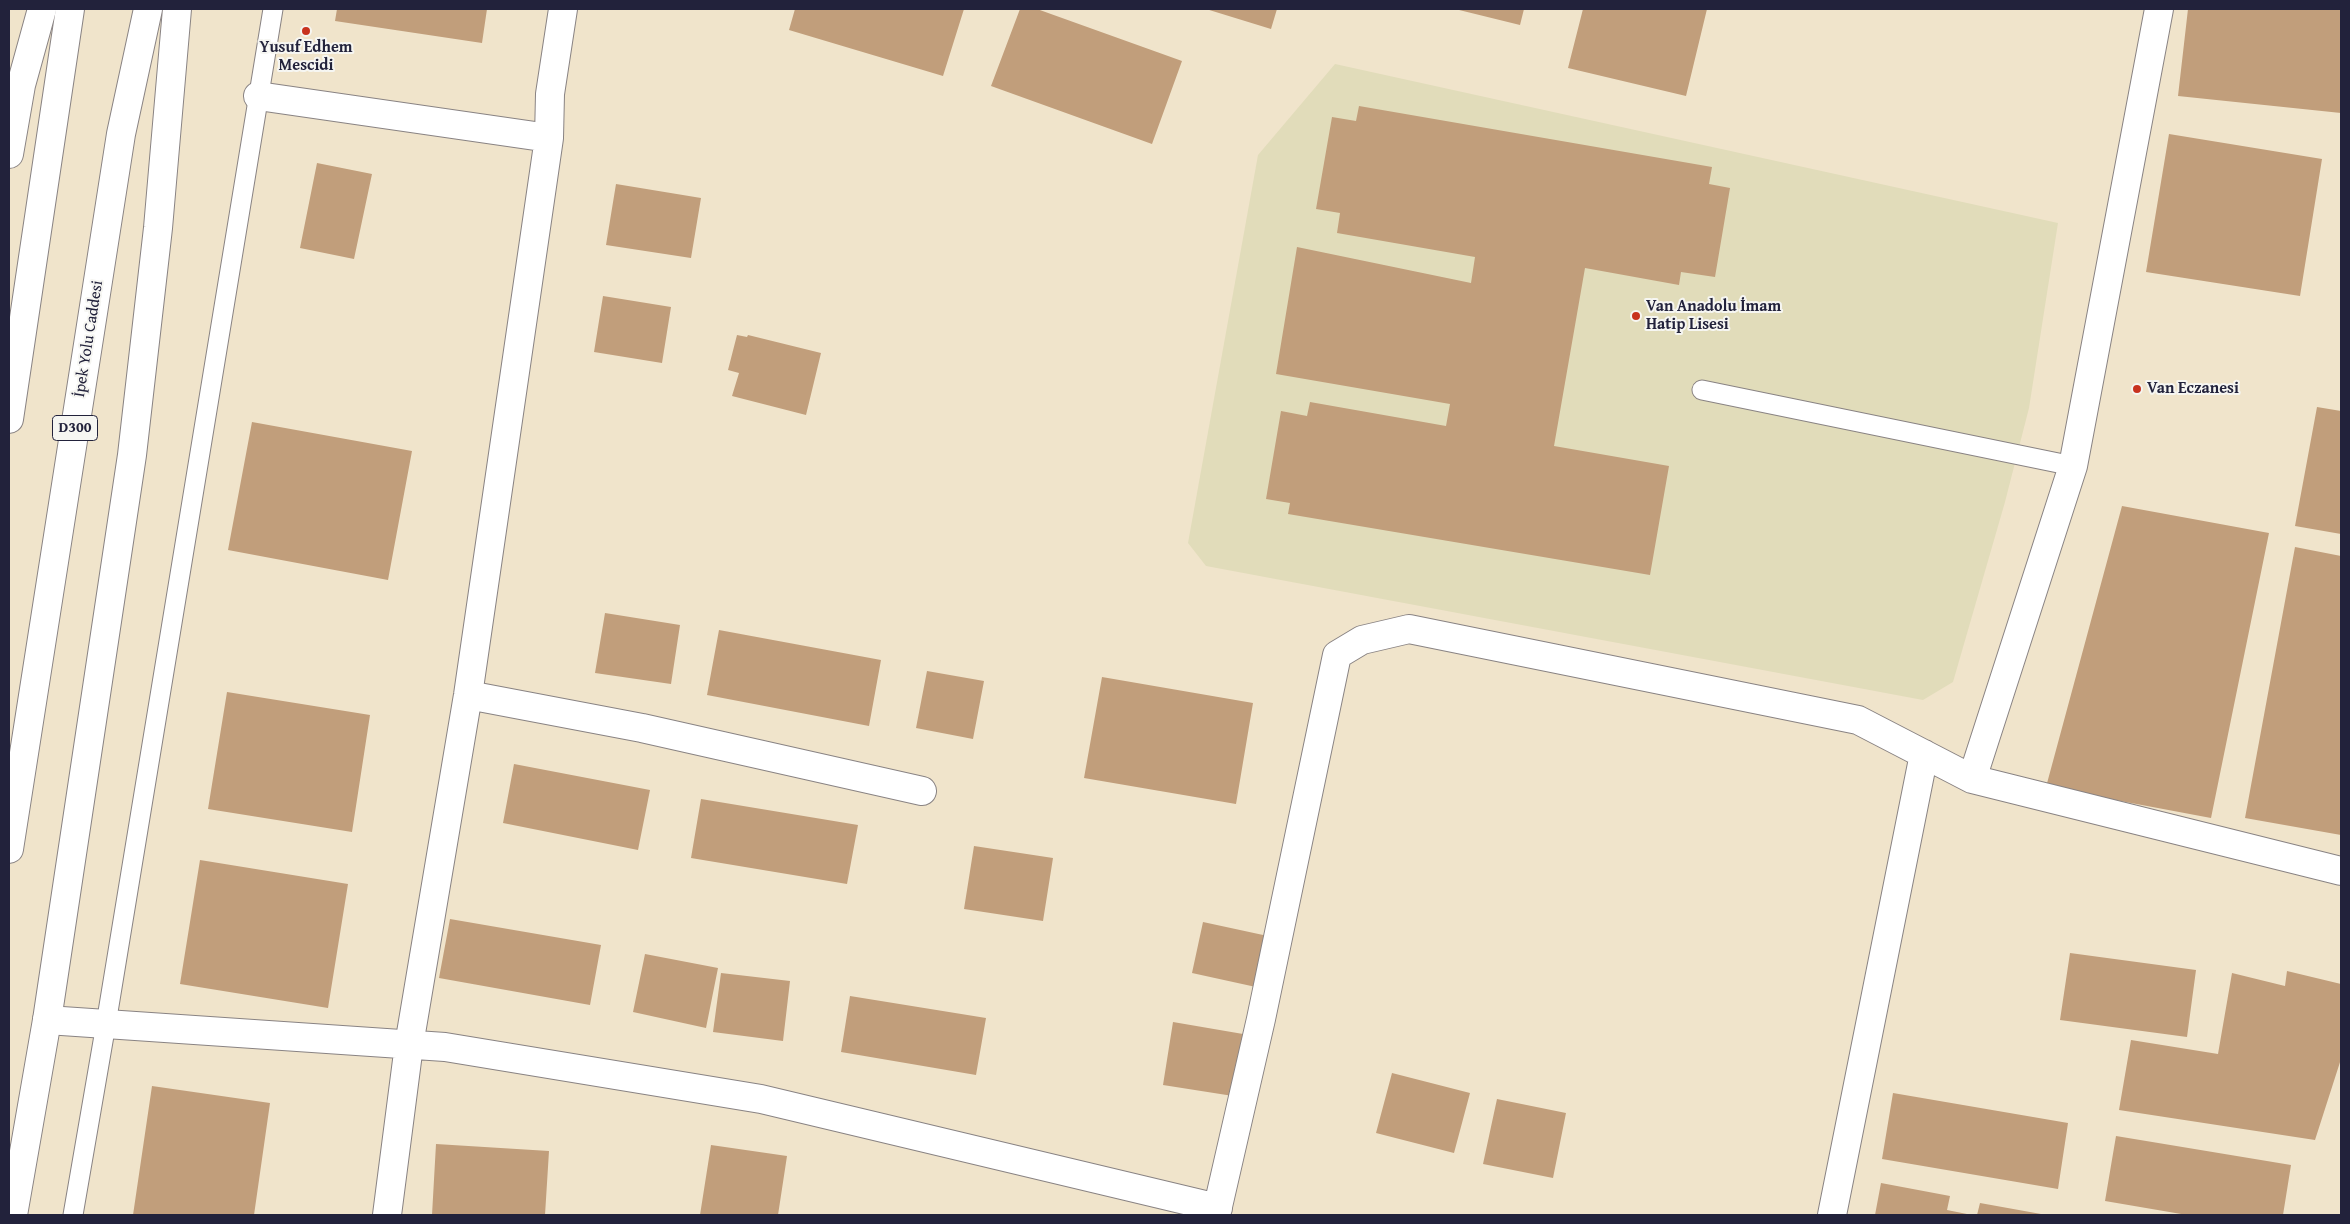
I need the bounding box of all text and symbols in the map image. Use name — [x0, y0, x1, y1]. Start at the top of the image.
marker: Yusuf Edhem Mescidi — [300, 25, 312, 37]
place label: Yusuf Edhem Mescidi — [259, 38, 353, 76]
street label: İpek Yolu Caddesi — [70, 279, 108, 399]
place label: Van Anadolu İmam Hatip Lisesi — [1646, 297, 1781, 335]
marker: Van Anadolu İmam Hatip Lisesi — [1630, 310, 1642, 322]
place label: Van Eczanesi — [2147, 379, 2239, 399]
marker: Van Eczanesi — [2131, 383, 2143, 395]
road number: D300 — [52, 416, 98, 440]

